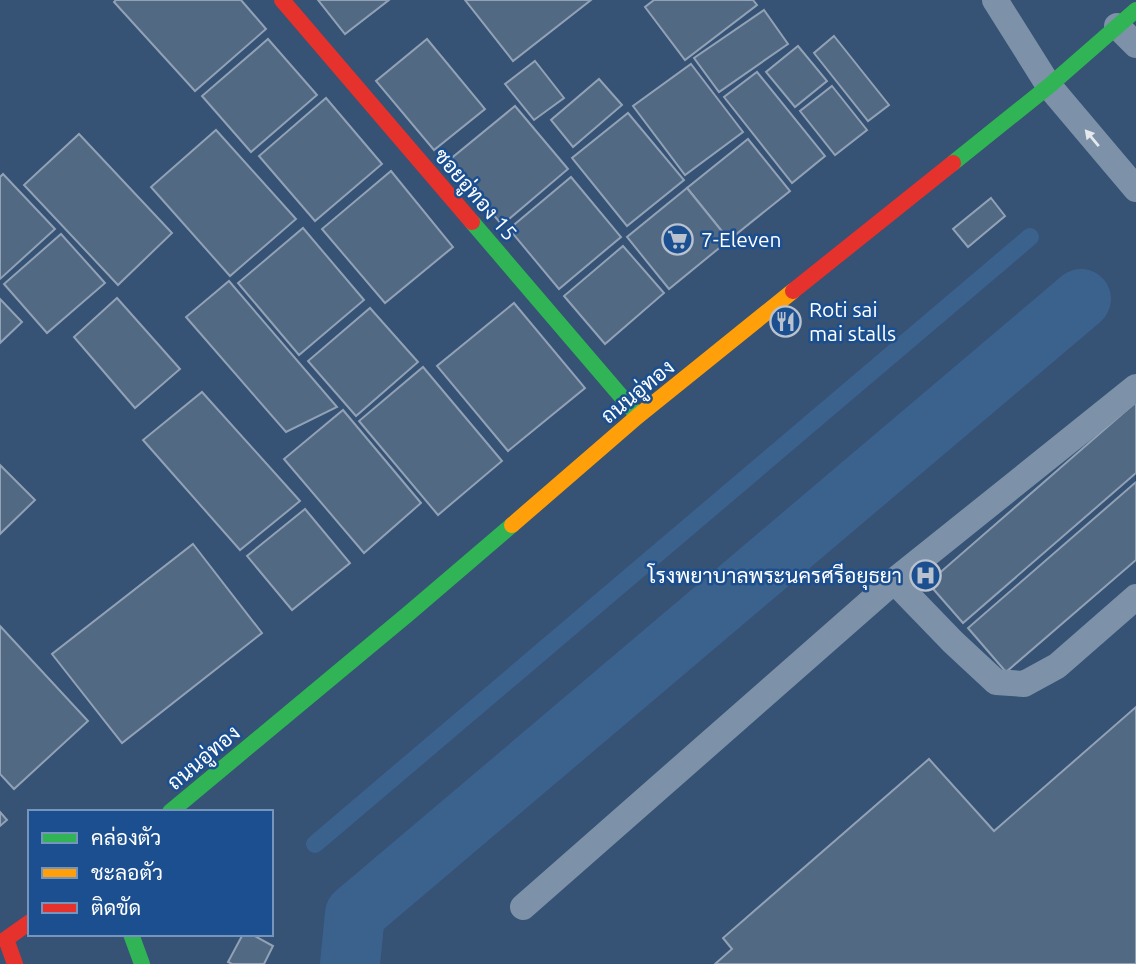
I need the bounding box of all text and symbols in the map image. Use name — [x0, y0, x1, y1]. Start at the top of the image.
one-way arrow — [1085, 129, 1100, 147]
street label: ซอยอู่ทอง 15 — [427, 143, 522, 247]
supermarket icon: 7-Eleven — [661, 222, 695, 256]
place label: 7-Eleven — [701, 227, 782, 251]
place label: Roti sai mai stalls — [809, 297, 896, 345]
restaurant icon: Roti sai mai stalls — [769, 304, 803, 338]
street label: ถนนอู่ทอง — [596, 354, 681, 431]
hospital icon: โรงพยาบาลพระนครศรีอยุธยา — [908, 558, 942, 592]
place label: โรงพยาบาลพระนครศรีอยุธยา — [647, 563, 902, 590]
street label: ถนนอู่ทอง — [162, 720, 247, 797]
legend — [28, 810, 273, 936]
text: คล่องตัว — [91, 825, 161, 849]
text: ชะลอตัว — [91, 860, 163, 884]
text: ติดขัด — [91, 895, 141, 919]

